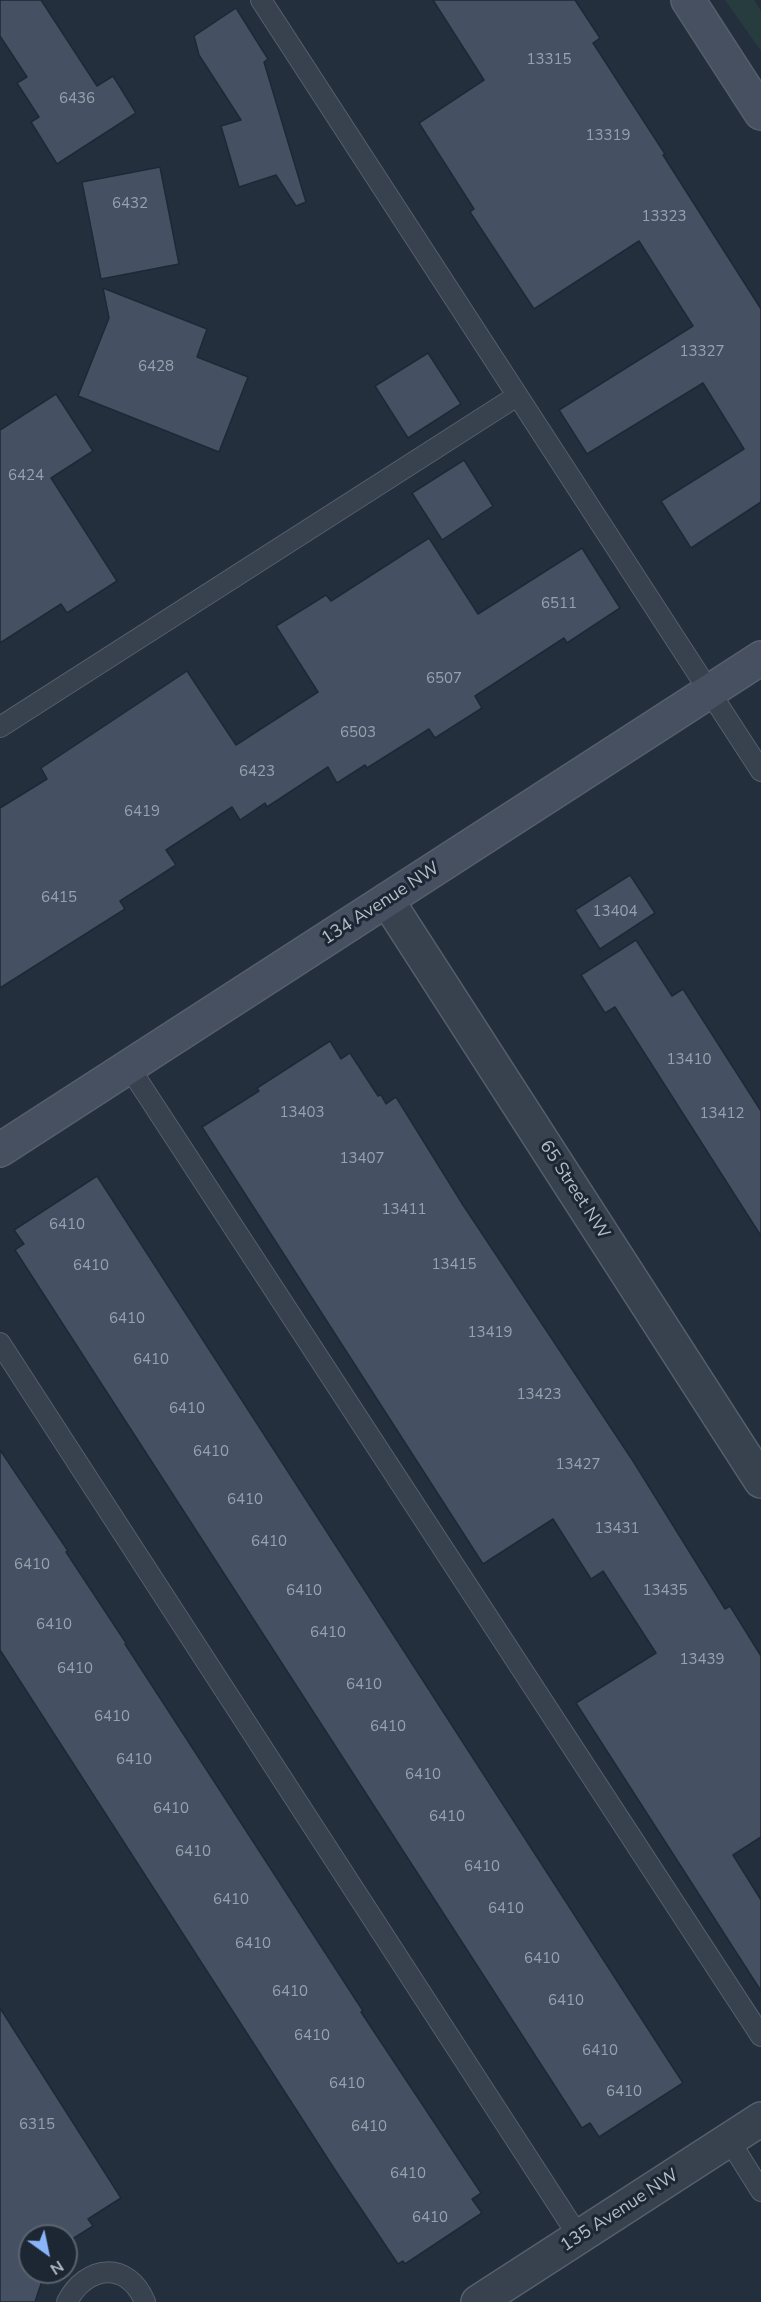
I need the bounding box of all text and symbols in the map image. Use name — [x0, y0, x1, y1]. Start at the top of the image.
house number: 13315 — [527, 51, 571, 69]
house number: 6436 — [59, 90, 95, 108]
house number: 13319 — [586, 127, 630, 145]
house number: 6432 — [112, 195, 148, 213]
house number: 13323 — [642, 208, 686, 226]
house number: 13327 — [680, 343, 724, 361]
house number: 6428 — [138, 358, 174, 376]
house number: 6424 — [8, 467, 44, 485]
house number: 6511 — [541, 595, 577, 613]
house number: 6507 — [426, 670, 462, 688]
house number: 6503 — [340, 724, 376, 742]
house number: 6423 — [239, 763, 275, 781]
house number: 6419 — [124, 803, 160, 821]
street label: 134 Avenue NW — [318, 858, 444, 950]
house number: 6415 — [41, 889, 77, 907]
house number: 13404 — [593, 903, 637, 921]
house number: 13410 — [667, 1051, 711, 1069]
house number: 13403 — [280, 1104, 324, 1122]
house number: 13412 — [700, 1105, 744, 1123]
street label: 65 Street NW — [534, 1137, 614, 1243]
house number: 13407 — [340, 1150, 384, 1168]
house number: 13411 — [382, 1201, 426, 1219]
house number: 6410 — [49, 1216, 85, 1234]
house number: 13415 — [432, 1256, 476, 1274]
house number: 6410 — [73, 1257, 109, 1275]
house number: 6410 — [109, 1310, 145, 1328]
house number: 13419 — [468, 1324, 512, 1342]
house number: 6410 — [133, 1351, 169, 1369]
house number: 13423 — [517, 1386, 561, 1404]
house number: 6410 — [169, 1400, 205, 1418]
house number: 6410 — [193, 1443, 229, 1461]
house number: 13427 — [556, 1456, 600, 1474]
house number: 6410 — [227, 1491, 263, 1509]
house number: 13431 — [595, 1520, 639, 1538]
house number: 6410 — [251, 1533, 287, 1551]
house number: 6410 — [14, 1556, 50, 1574]
house number: 6410 — [286, 1582, 322, 1600]
house number: 13435 — [643, 1582, 687, 1600]
house number: 6410 — [36, 1616, 72, 1634]
house number: 6410 — [310, 1624, 346, 1642]
house number: 13439 — [680, 1651, 724, 1669]
house number: 6410 — [57, 1660, 93, 1678]
house number: 6410 — [346, 1676, 382, 1694]
house number: 6410 — [94, 1708, 130, 1726]
house number: 6410 — [370, 1718, 406, 1736]
house number: 6410 — [116, 1751, 152, 1769]
house number: 6410 — [405, 1766, 441, 1784]
house number: 6410 — [153, 1800, 189, 1818]
house number: 6410 — [429, 1808, 465, 1826]
house number: 6410 — [175, 1843, 211, 1861]
house number: 6410 — [464, 1858, 500, 1876]
house number: 6410 — [213, 1891, 249, 1909]
house number: 6410 — [488, 1900, 524, 1918]
house number: 6410 — [235, 1935, 271, 1953]
house number: 6410 — [524, 1950, 560, 1968]
house number: 6410 — [272, 1983, 308, 2001]
house number: 6410 — [548, 1992, 584, 2010]
house number: 6410 — [294, 2027, 330, 2045]
house number: 6410 — [582, 2042, 618, 2060]
house number: 6410 — [329, 2075, 365, 2093]
house number: 6410 — [606, 2083, 642, 2101]
house number: 6315 — [19, 2116, 55, 2134]
house number: 6410 — [351, 2118, 387, 2136]
house number: 6410 — [390, 2165, 426, 2183]
street label: 135 Avenue NW — [557, 2165, 683, 2257]
house number: 6410 — [412, 2209, 448, 2227]
north arrow — [18, 2224, 78, 2284]
text: N — [46, 2255, 68, 2280]

